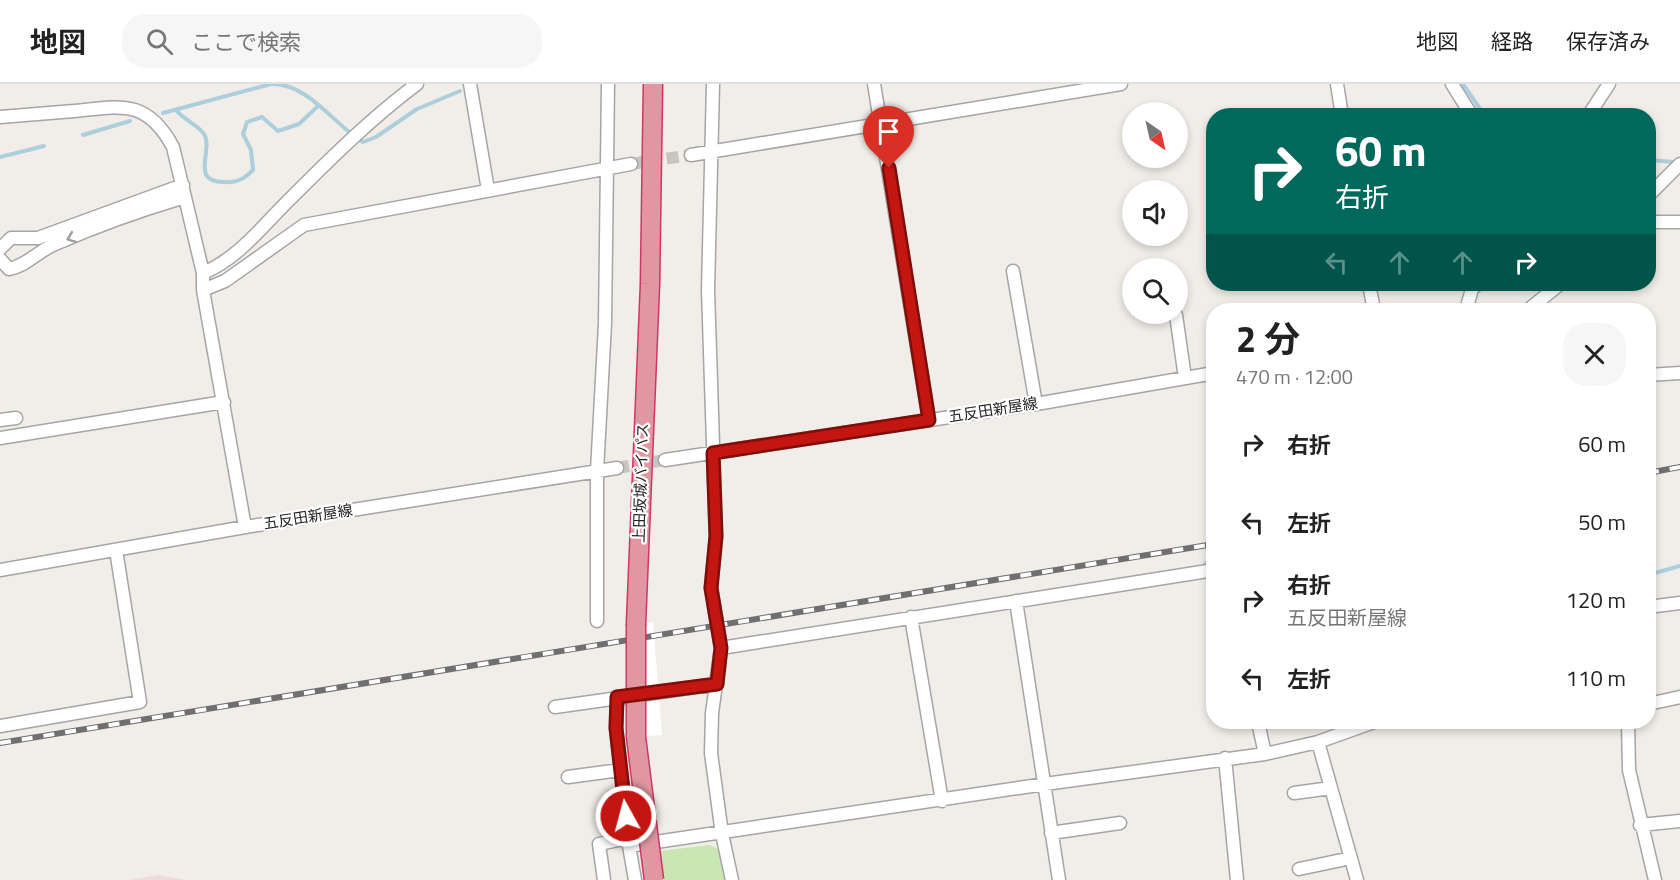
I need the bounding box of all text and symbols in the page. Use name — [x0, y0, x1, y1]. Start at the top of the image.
search box — [122, 14, 542, 68]
text: 地図 — [30, 20, 86, 63]
icon: search — [143, 25, 176, 58]
text: ここで検索 — [191, 25, 301, 59]
text: 地図 — [1416, 25, 1458, 57]
text: 経路 — [1491, 25, 1533, 57]
text: 保存済み — [1566, 25, 1650, 57]
north arrow — [1122, 102, 1188, 168]
map controls — [1122, 102, 1188, 324]
pin — [863, 106, 914, 168]
icon: arrive — [872, 115, 905, 148]
text: 60 m — [1335, 118, 1427, 182]
icon: right — [1236, 132, 1314, 210]
text: 右折 — [1335, 176, 1389, 217]
button: sound — [1122, 180, 1188, 246]
one-way arrow — [66, 231, 77, 243]
icon: left — [1320, 246, 1353, 279]
icon: ahead — [1383, 246, 1416, 279]
icon: ahead — [1446, 246, 1479, 279]
icon: right — [1509, 246, 1542, 279]
button: search — [1122, 258, 1188, 324]
text: 2 分 — [1236, 311, 1300, 366]
button: close — [1563, 323, 1626, 386]
text: 470 m · 12:00 — [1236, 361, 1353, 392]
street label: 五反田新屋線 — [947, 391, 1039, 428]
street label: 上田坂城バイパス — [627, 423, 654, 543]
text: 60 m — [1578, 427, 1626, 461]
icon: right — [1236, 428, 1269, 461]
text: 右折 — [1287, 428, 1331, 462]
street label: 五反田新屋線 — [262, 498, 354, 535]
text: 50 m — [1578, 505, 1626, 539]
icon: left — [1236, 506, 1269, 539]
text: 左折 — [1287, 506, 1331, 540]
text: 右折 — [1287, 568, 1331, 602]
text: 120 m — [1566, 583, 1626, 617]
icon: right — [1236, 584, 1269, 617]
text: 五反田新屋線 — [1287, 602, 1407, 633]
text: 110 m — [1566, 661, 1626, 695]
icon: left — [1236, 662, 1269, 695]
text: 左折 — [1287, 662, 1331, 696]
position arrow — [594, 784, 658, 848]

